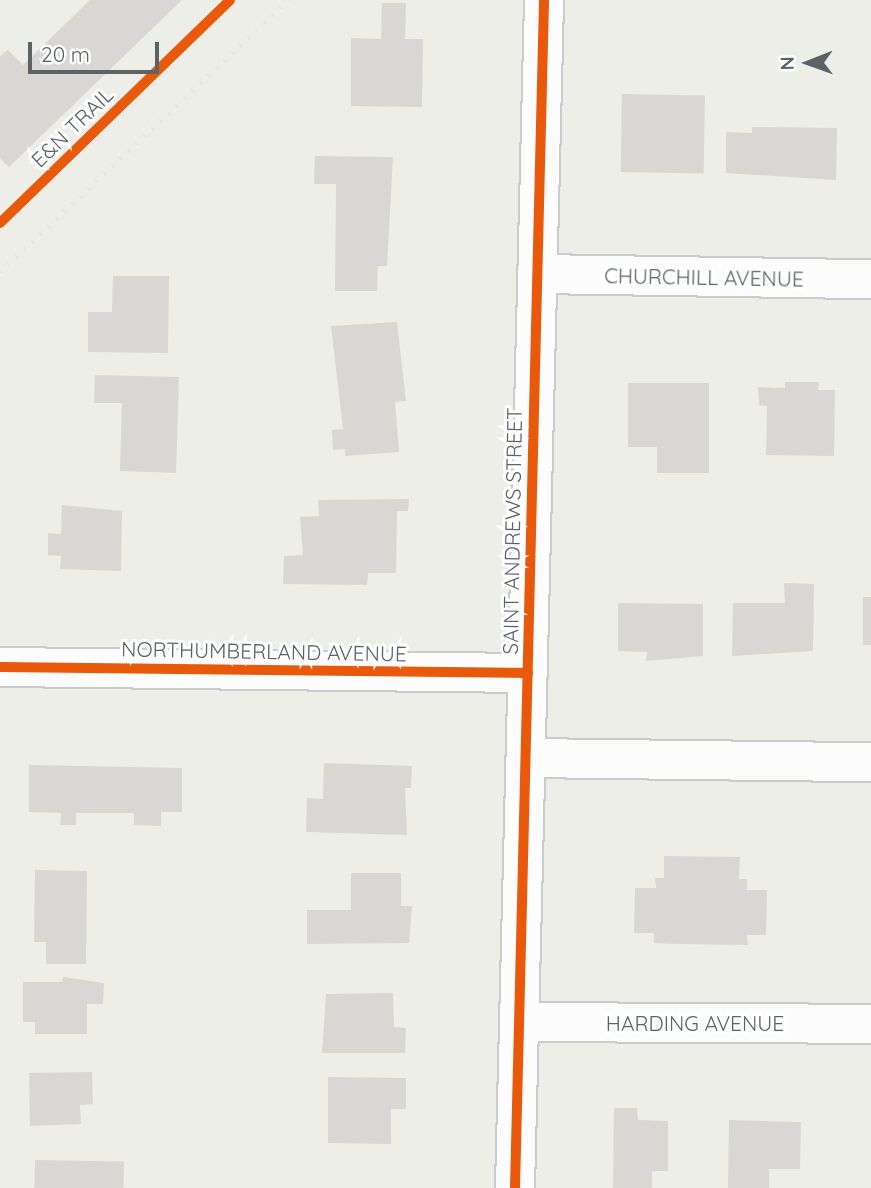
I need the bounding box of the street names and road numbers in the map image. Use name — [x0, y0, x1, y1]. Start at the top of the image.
street label: E&N TRAIL — [26, 82, 118, 172]
street label: CHURCHILL AVENUE — [604, 263, 804, 291]
street label: SAINT ANDREWS STREET — [497, 407, 527, 655]
street label: NORTHUMBERLAND AVENUE — [121, 636, 407, 666]
street label: HARDING AVENUE — [606, 1010, 784, 1036]

